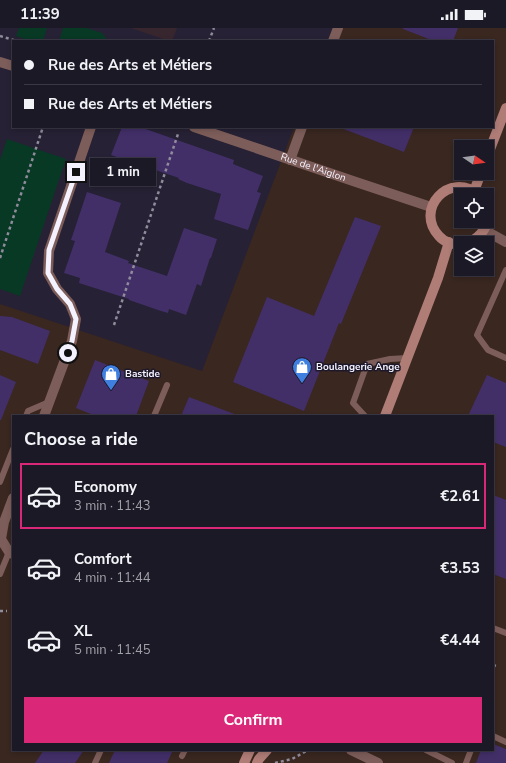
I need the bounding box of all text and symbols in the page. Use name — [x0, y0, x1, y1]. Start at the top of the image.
text: 11:39 — [20, 4, 60, 24]
text: Rue des Arts et Métiers — [48, 55, 212, 75]
text: Rue des Arts et Métiers — [48, 94, 212, 114]
north arrow — [454, 140, 494, 180]
map controls — [454, 140, 494, 276]
street label: Rue de l'Aiglon — [279, 150, 348, 185]
callout: 1 min — [90, 158, 156, 186]
route end — [67, 163, 85, 181]
text: 1 min — [106, 163, 140, 181]
button: locate — [454, 188, 494, 228]
button: layers — [454, 236, 494, 276]
route start — [59, 344, 77, 362]
shop icon: Boulangerie Ange — [291, 356, 313, 384]
place label: Boulangerie Ange — [316, 360, 400, 374]
shop icon: Bastide — [100, 363, 122, 391]
place label: Bastide — [125, 367, 161, 381]
text: Choose a ride — [24, 427, 138, 451]
text: Economy — [74, 477, 137, 497]
icon: car — [26, 478, 62, 514]
text: €2.61 — [440, 486, 480, 506]
text: 3 min · 11:43 — [74, 497, 150, 515]
text: Comfort — [74, 549, 131, 569]
icon: car — [26, 550, 62, 586]
text: €3.53 — [440, 558, 480, 578]
text: 4 min · 11:44 — [74, 569, 150, 587]
text: XL — [74, 621, 93, 641]
icon: car — [26, 622, 62, 658]
text: €4.44 — [440, 630, 480, 650]
text: 5 min · 11:45 — [74, 641, 150, 659]
button: Confirm — [24, 697, 482, 743]

